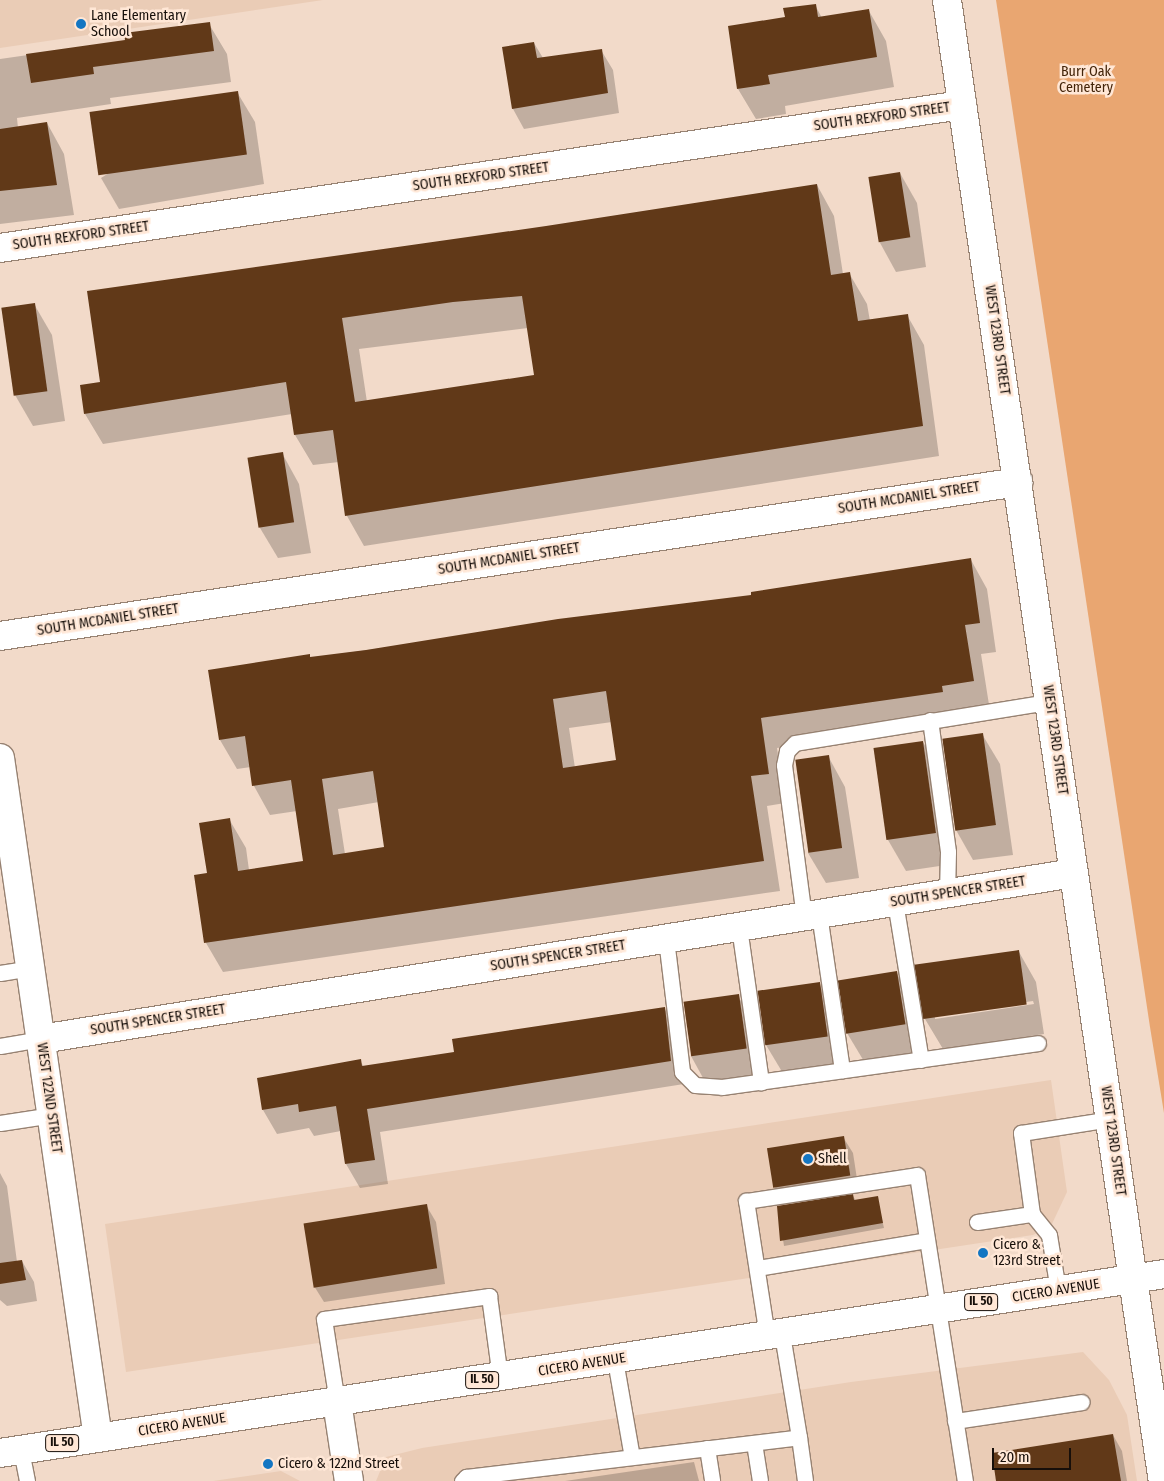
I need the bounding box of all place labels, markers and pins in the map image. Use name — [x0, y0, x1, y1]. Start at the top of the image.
place label: Lane Elementary School — [91, 8, 186, 40]
marker: Lane Elementary School — [75, 18, 87, 30]
place label: Shell — [818, 1151, 847, 1167]
marker: Shell — [802, 1153, 814, 1165]
place label: Cicero & 123rd Street — [993, 1237, 1061, 1270]
marker: Cicero & 123rd Street — [977, 1247, 989, 1259]
place label: Cicero & 122nd Street — [278, 1456, 399, 1472]
marker: Cicero & 122nd Street — [262, 1458, 274, 1470]

